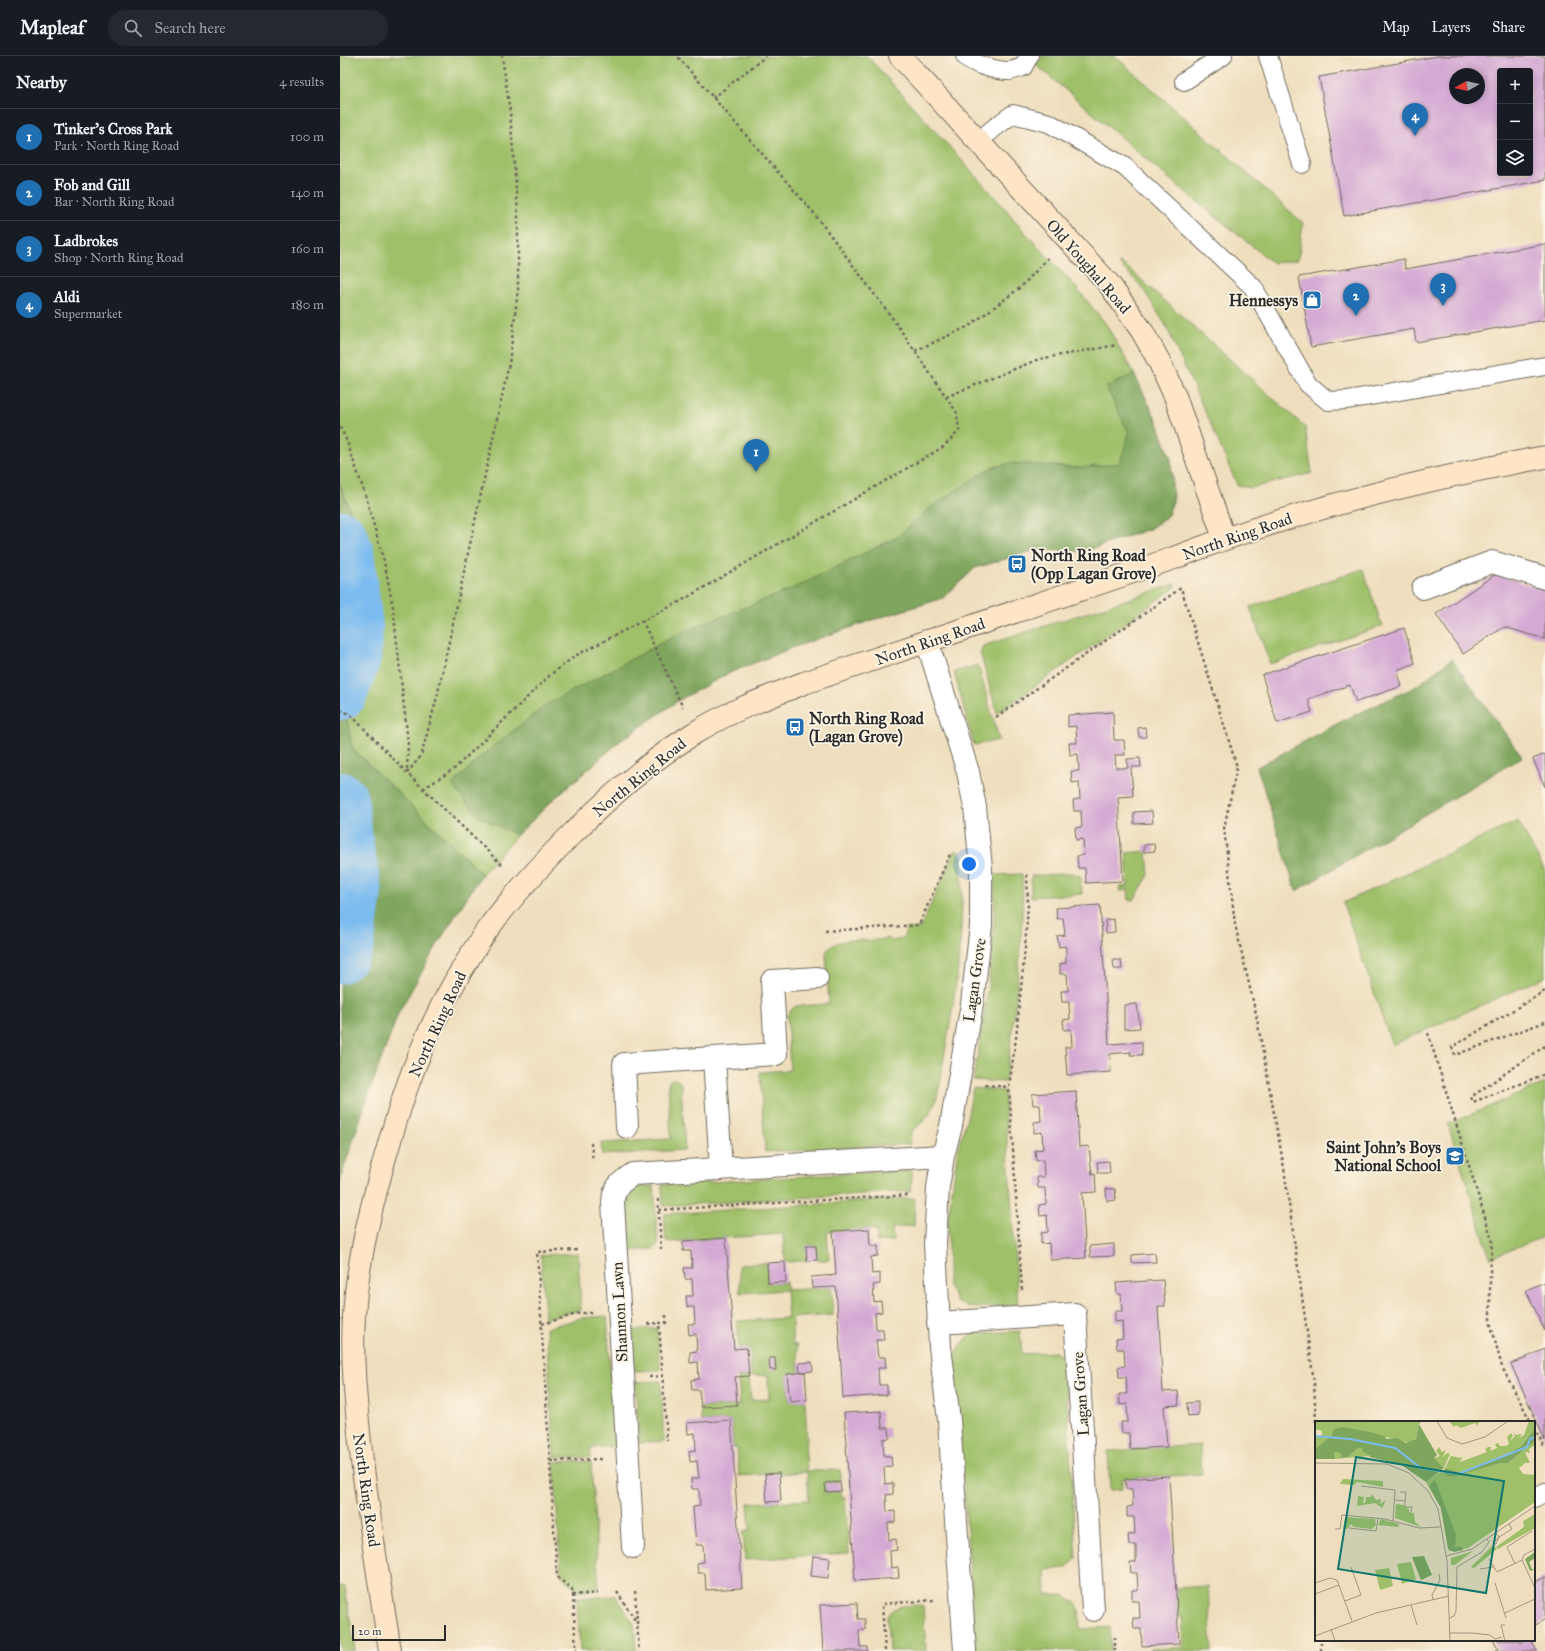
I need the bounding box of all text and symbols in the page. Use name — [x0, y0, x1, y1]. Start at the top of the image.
search box — [108, 10, 388, 46]
text: Mapleaf — [20, 16, 84, 39]
icon: search — [122, 17, 144, 39]
text: Search here — [154, 19, 225, 37]
text: Map — [1382, 19, 1410, 36]
text: Layers — [1432, 19, 1470, 36]
text: Share — [1492, 19, 1525, 36]
north arrow — [1449, 68, 1485, 104]
map controls — [1497, 68, 1533, 176]
button: + — [1497, 68, 1533, 104]
text: Nearby — [16, 72, 67, 93]
text: 4 results — [279, 74, 324, 90]
pin: 4 — [1402, 103, 1428, 136]
button: − — [1497, 104, 1533, 140]
text: Tinker's Cross Park — [54, 120, 172, 138]
text: 1 — [26, 129, 32, 145]
text: 100 m — [290, 129, 324, 145]
text: Park · North Ring Road — [54, 138, 179, 154]
button: layers — [1497, 140, 1533, 176]
text: Fob and Gill — [54, 176, 130, 194]
text: 2 — [26, 185, 32, 201]
text: 140 m — [290, 185, 324, 201]
text: Bar · North Ring Road — [54, 194, 175, 210]
street label: Old Youghal Road — [1042, 215, 1135, 318]
text: Ladbrokes — [54, 232, 118, 250]
text: 3 — [26, 241, 32, 257]
text: 160 m — [291, 241, 324, 257]
text: Shop · North Ring Road — [54, 250, 183, 266]
pin: 3 — [1430, 273, 1456, 306]
pin: 2 — [1343, 283, 1369, 316]
text: Aldi — [54, 288, 80, 306]
shop icon: Hennessys — [1301, 289, 1323, 311]
place label: Hennessys — [1229, 291, 1298, 311]
text: 4 — [25, 297, 33, 313]
text: 180 m — [291, 297, 324, 313]
text: Supermarket — [54, 306, 122, 322]
pin: 1 — [743, 439, 769, 472]
street label: North Ring Road — [1180, 509, 1295, 565]
place label: North Ring Road (Opp Lagan Grove) — [1031, 546, 1157, 584]
bus stop icon: North Ring Road (Opp Lagan Grove) — [1006, 553, 1028, 575]
street label: North Ring Road — [873, 614, 988, 670]
place label: North Ring Road (Lagan Grove) — [809, 709, 925, 747]
bus stop icon: North Ring Road (Lagan Grove) — [784, 716, 806, 738]
street label: North Ring Road — [589, 734, 691, 822]
your location — [959, 854, 979, 874]
street label: Lagan Grove — [959, 936, 991, 1023]
street label: North Ring Road — [405, 968, 471, 1081]
place label: Saint John's Boys National School — [1326, 1138, 1442, 1175]
school or university icon: Saint John's Boys National School — [1444, 1145, 1466, 1167]
street label: Shannon Lawn — [607, 1261, 632, 1362]
street label: Lagan Grove — [1068, 1351, 1094, 1437]
inset map — [1315, 1421, 1535, 1641]
street label: North Ring Road — [348, 1432, 384, 1548]
scale bar — [352, 1623, 446, 1642]
text: 20 m — [358, 1625, 381, 1638]

